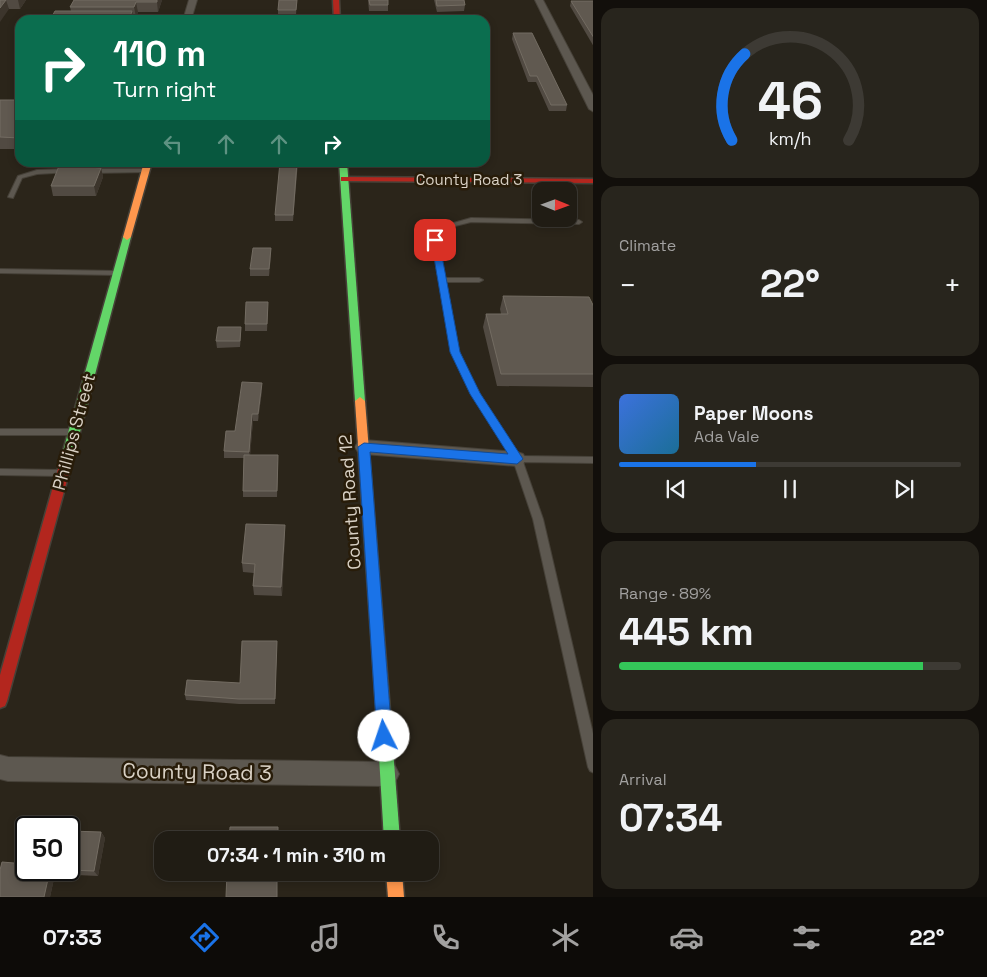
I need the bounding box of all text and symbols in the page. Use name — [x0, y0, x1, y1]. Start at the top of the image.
text: 110 m — [113, 32, 206, 76]
icon: right — [30, 35, 95, 100]
text: 46 — [757, 68, 823, 134]
text: Turn right — [113, 75, 216, 103]
text: km/h — [769, 127, 811, 150]
icon: left — [159, 130, 187, 158]
icon: ahead — [212, 130, 240, 158]
icon: ahead — [265, 130, 293, 158]
icon: right — [318, 130, 346, 158]
street label: County Road 3 — [416, 170, 522, 189]
north arrow — [532, 182, 578, 228]
map controls — [532, 182, 577, 227]
pin — [414, 219, 456, 261]
icon: arrive — [421, 226, 449, 254]
text: Climate — [619, 235, 676, 256]
text: 22° — [760, 260, 820, 308]
text: − — [619, 267, 636, 303]
text: + — [944, 267, 961, 303]
street label: Phillips Street — [47, 371, 100, 493]
text: Paper Moons — [694, 401, 813, 426]
text: Ada Vale — [694, 426, 759, 447]
street label: County Road 12 — [333, 434, 366, 570]
icon: previous — [662, 475, 690, 503]
icon: pause — [776, 475, 804, 503]
icon: next — [890, 475, 918, 503]
text: Range · 89% — [619, 583, 711, 604]
text: 445 km — [619, 608, 754, 656]
position arrow — [357, 709, 409, 761]
street label: County Road 3 — [122, 757, 272, 786]
text: Arrival — [619, 769, 667, 790]
text: 07:34 — [619, 794, 723, 842]
speed limit sign: 50 — [15, 816, 80, 881]
text: 07:34 · 1 min · 310 m — [207, 843, 386, 868]
icon: directions — [187, 920, 222, 955]
icon: music — [308, 920, 343, 955]
icon: phone — [428, 920, 463, 955]
icon: climate — [548, 920, 583, 955]
icon: car — [669, 920, 704, 955]
icon: filters — [789, 920, 824, 955]
text: 07:33 — [43, 923, 102, 951]
text: 22° — [910, 923, 944, 951]

